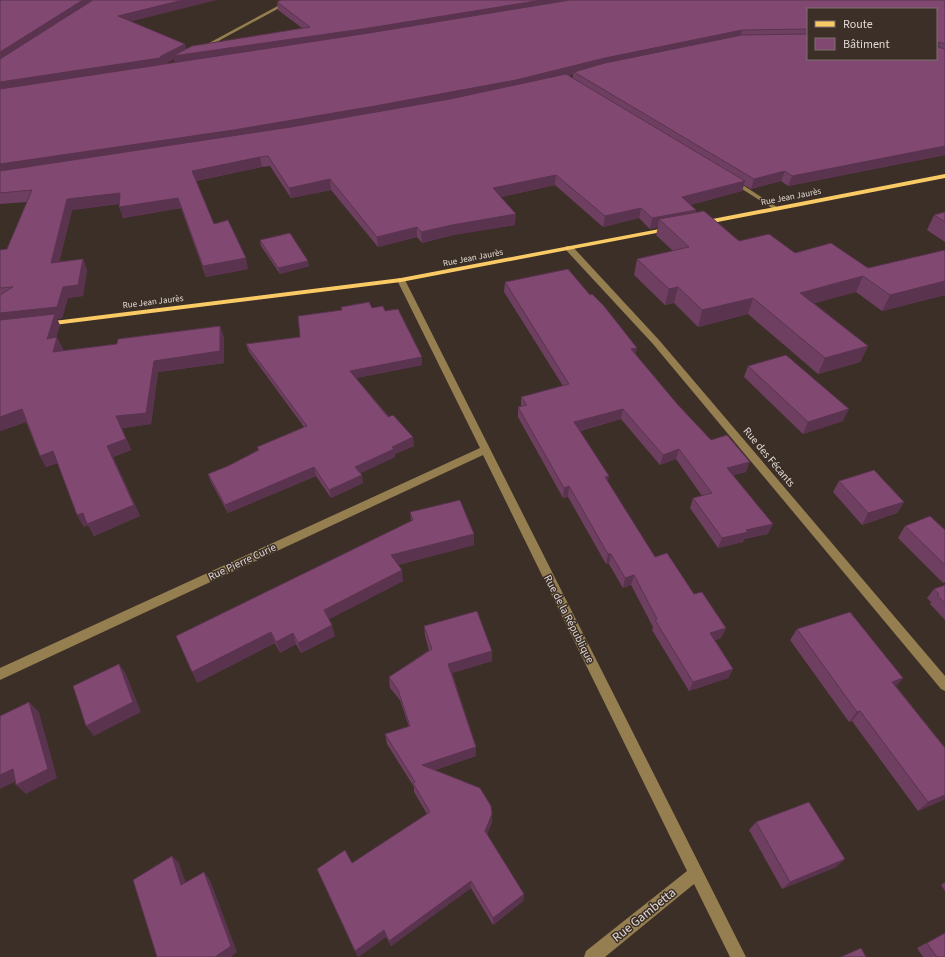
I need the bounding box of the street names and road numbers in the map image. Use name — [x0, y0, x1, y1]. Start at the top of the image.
street label: Rue Jean Jaurès — [760, 185, 823, 209]
street label: Rue Jean Jaurès — [442, 246, 505, 270]
street label: Rue Jean Jaurès — [122, 292, 184, 312]
street label: Rue des Fécants — [740, 424, 799, 490]
street label: Rue Pierre Curie — [205, 539, 279, 584]
street label: Rue de la République — [540, 572, 598, 666]
street label: Rue Gambetta — [608, 884, 680, 946]

